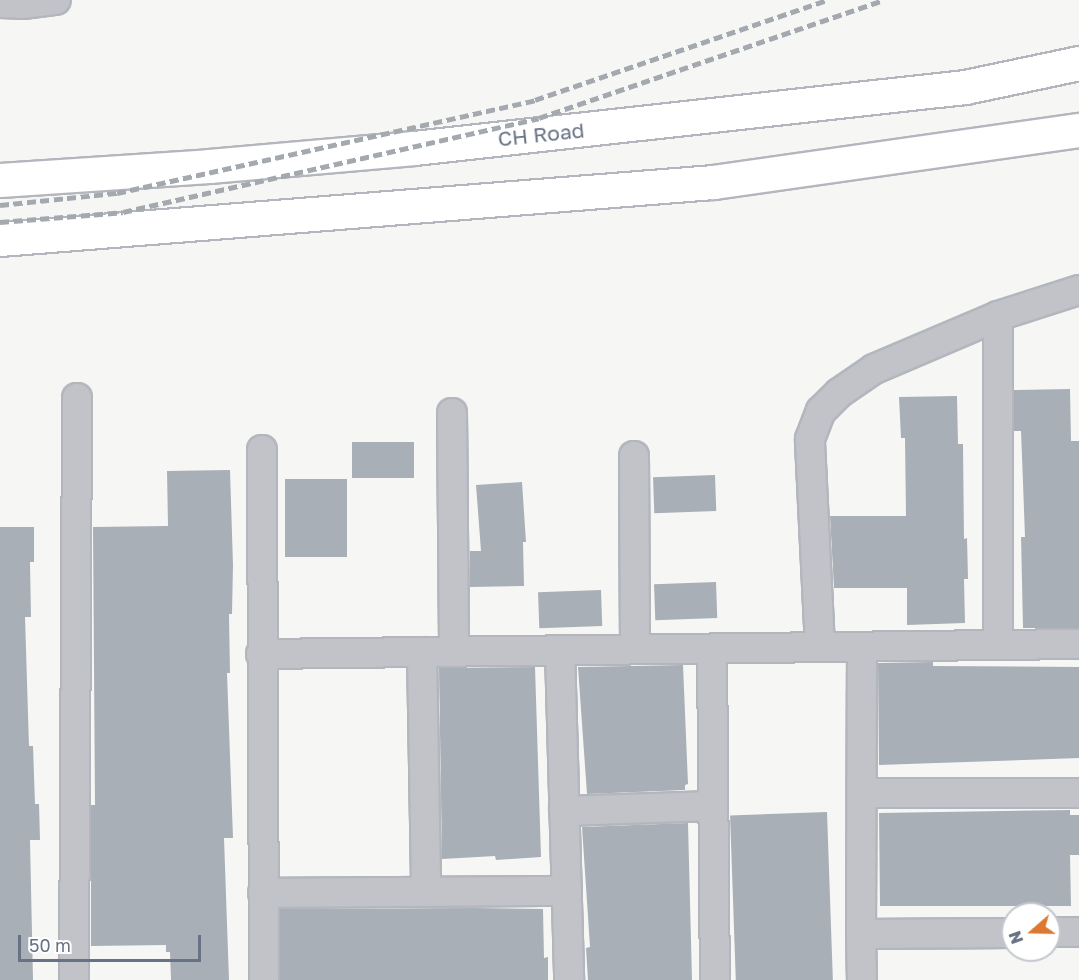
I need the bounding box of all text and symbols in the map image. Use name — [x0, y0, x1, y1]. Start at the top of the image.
street label: CH Road — [496, 117, 586, 151]
north arrow — [1001, 902, 1061, 962]
scale bar — [21, 923, 204, 961]
text: N — [1004, 928, 1027, 947]
text: 50 m — [29, 934, 71, 956]

